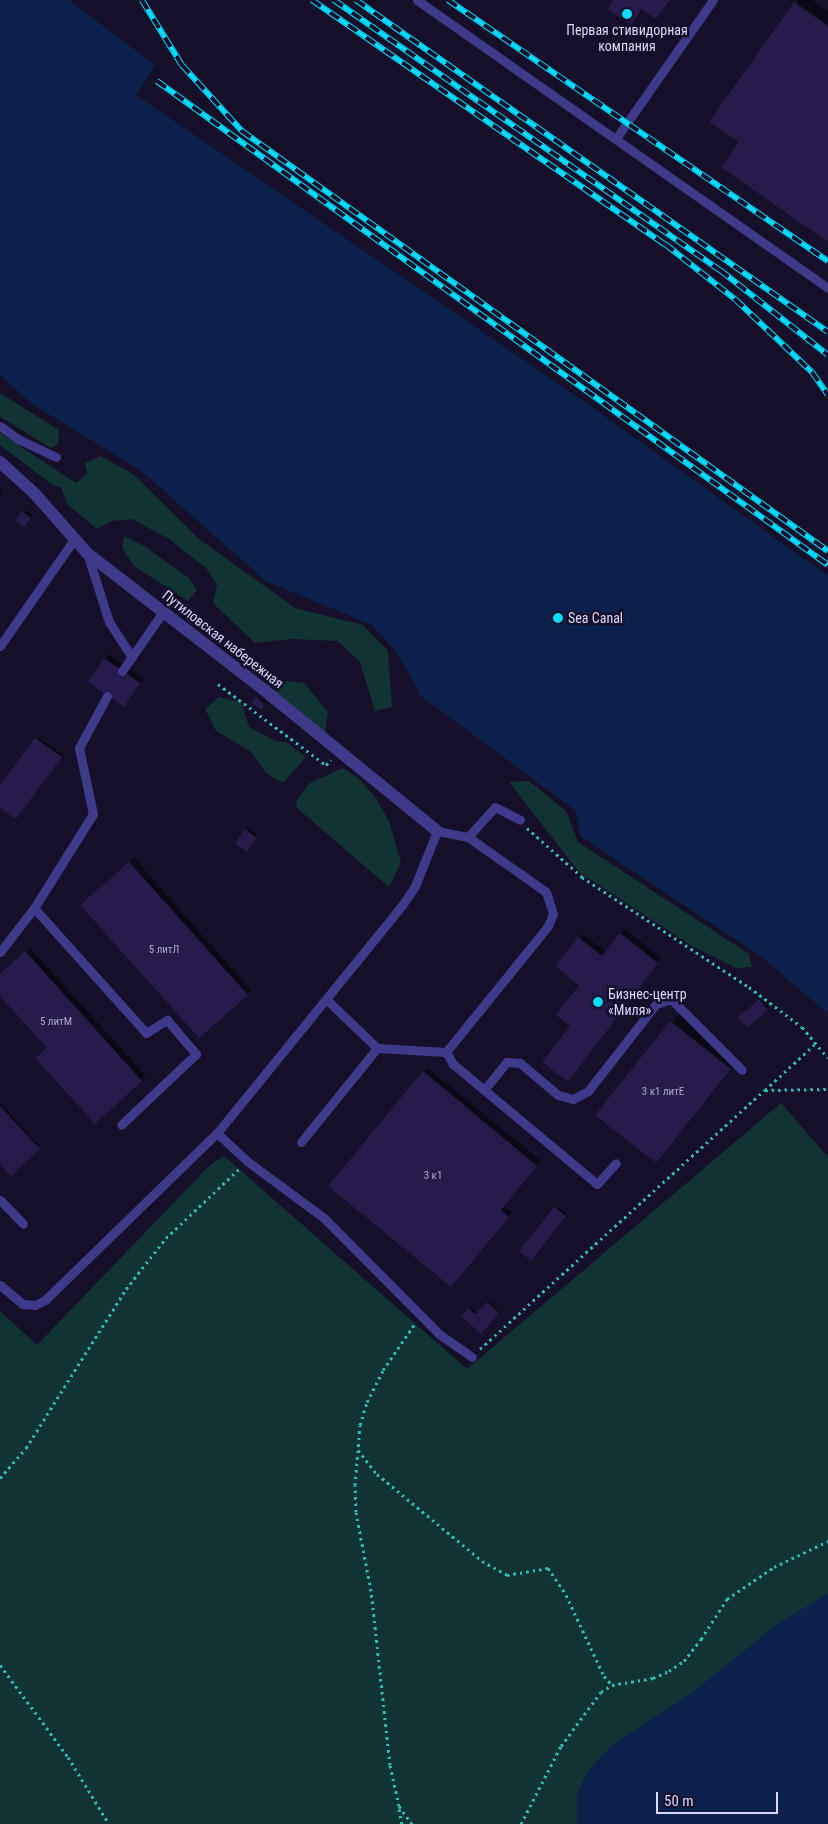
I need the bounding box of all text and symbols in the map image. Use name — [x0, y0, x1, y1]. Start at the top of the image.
marker: Первая стивидорная компания — [621, 8, 633, 20]
place label: Первая стивидорная компания — [566, 22, 688, 54]
street label: Путиловская набережная — [159, 586, 287, 692]
place label: Sea Canal — [568, 610, 623, 626]
marker: Sea Canal — [552, 612, 564, 624]
house number: 5 литЛ — [149, 943, 179, 957]
place label: Бизнес-центр «Миля» — [608, 986, 687, 1019]
marker: Бизнес-центр «Миля» — [592, 996, 604, 1008]
house number: 5 литМ — [40, 1015, 72, 1029]
house number: 3 к1 литЕ — [642, 1085, 684, 1099]
house number: 3 к1 — [424, 1169, 442, 1183]
scale bar — [658, 1782, 780, 1814]
text: 50 m — [664, 1792, 694, 1810]

